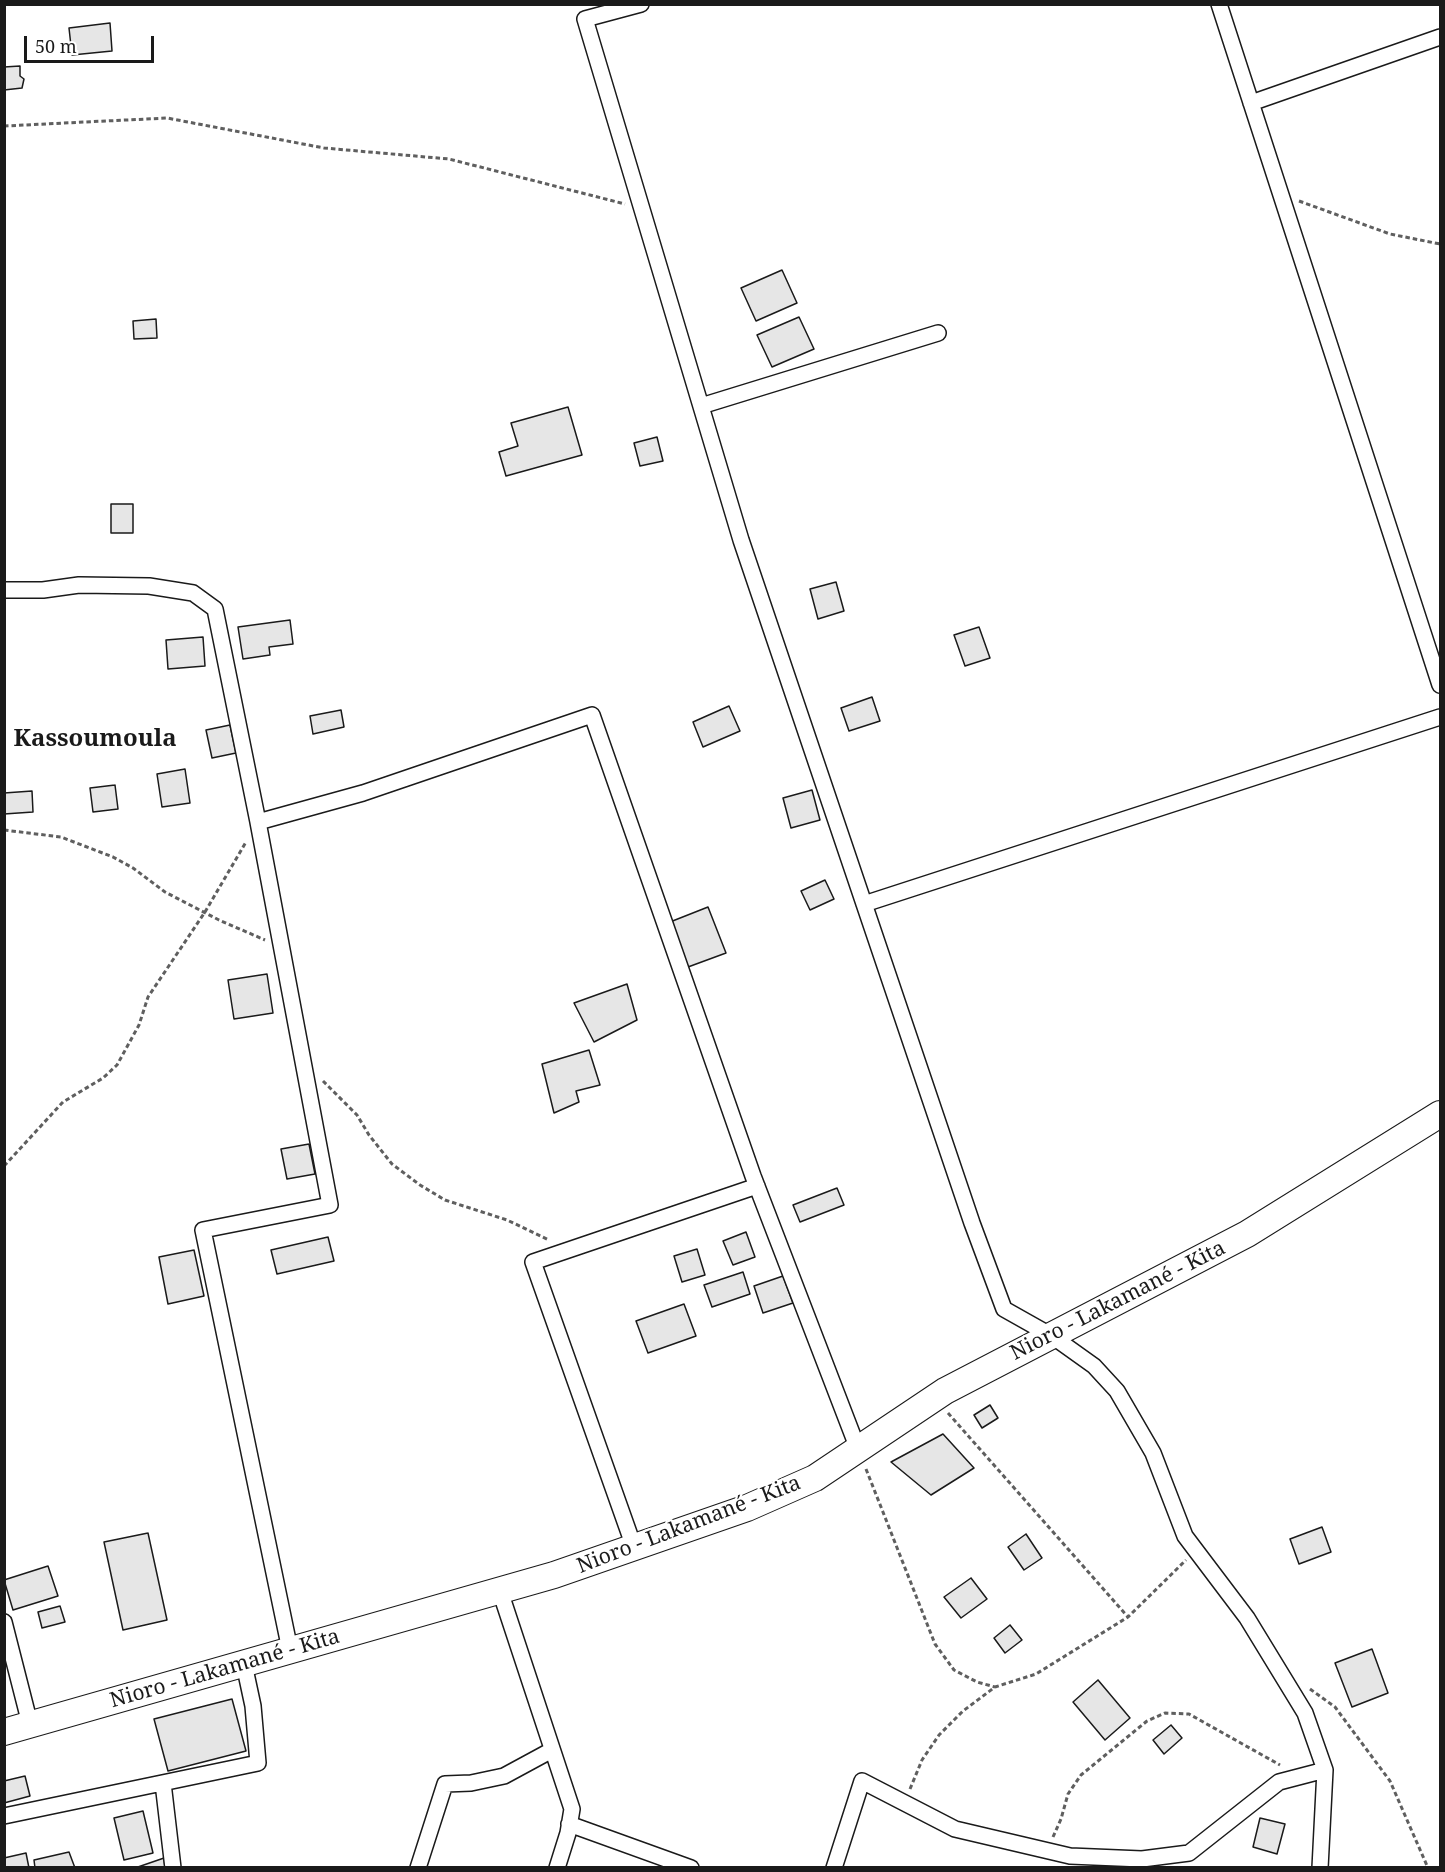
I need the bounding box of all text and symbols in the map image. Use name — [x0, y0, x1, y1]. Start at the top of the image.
scale bar — [27, 24, 158, 62]
text: 50 m — [35, 34, 77, 58]
district label: Kassoumoula — [13, 725, 177, 753]
street label: Nioro - Lakamané - Kita — [1006, 1236, 1230, 1366]
street label: Nioro - Lakamané - Kita — [573, 1471, 805, 1579]
street label: Nioro - Lakamané - Kita — [107, 1624, 343, 1714]

